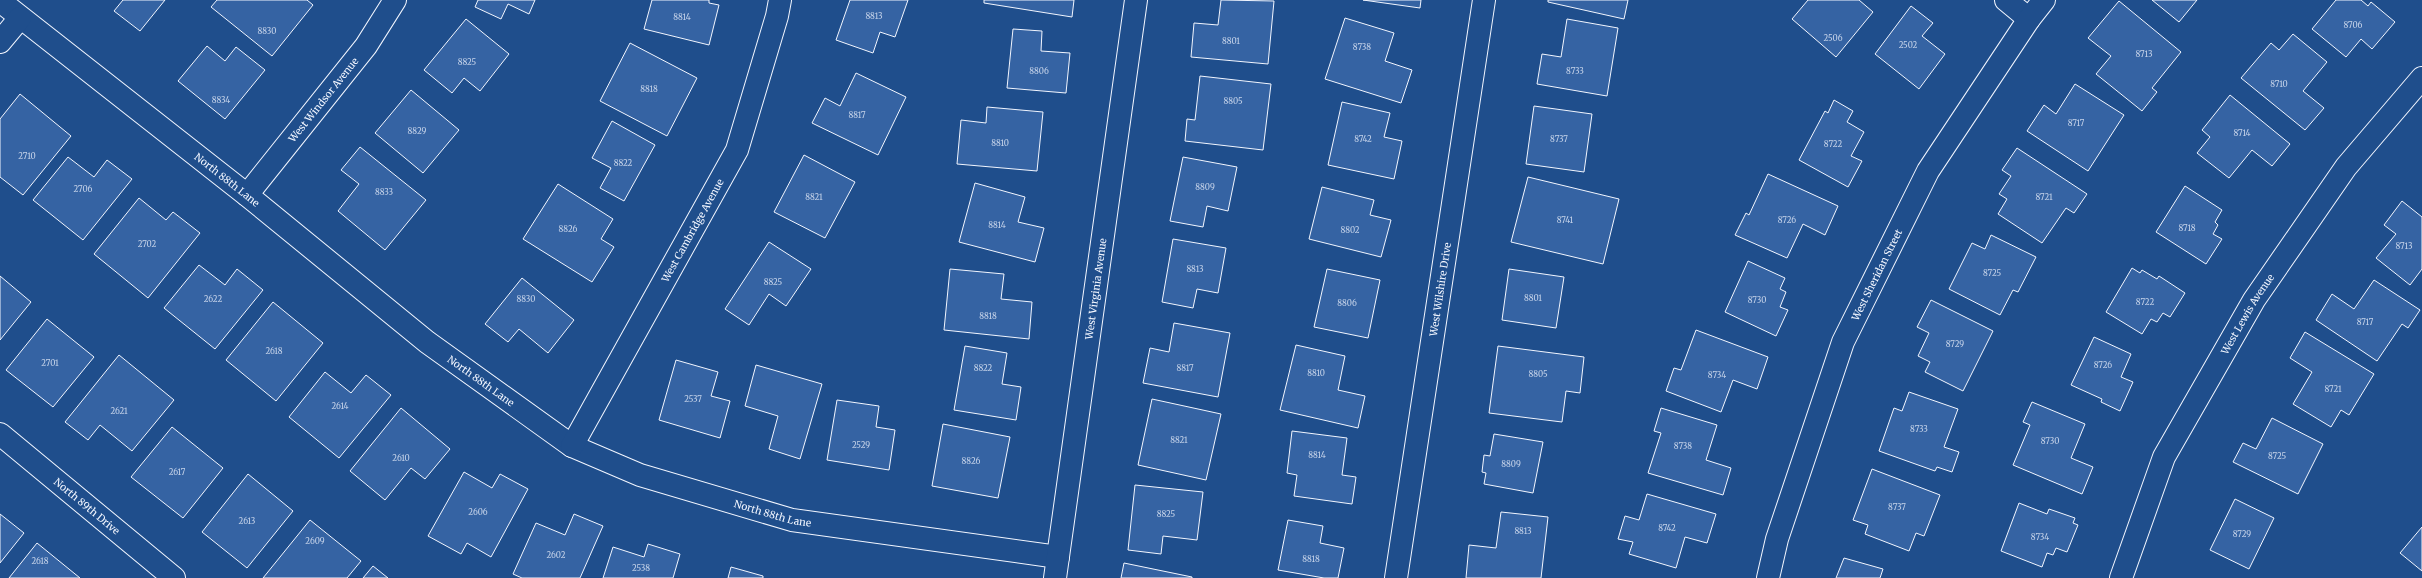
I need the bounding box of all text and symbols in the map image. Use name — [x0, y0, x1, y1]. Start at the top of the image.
house number: 8813 — [865, 11, 883, 21]
house number: 8814 — [673, 12, 691, 22]
house number: 8706 — [2344, 20, 2363, 30]
house number: 8830 — [258, 26, 276, 36]
house number: 2506 — [1824, 33, 1843, 43]
house number: 8801 — [1222, 36, 1240, 46]
house number: 2502 — [1899, 40, 1918, 50]
house number: 8738 — [1353, 42, 1371, 52]
house number: 8713 — [2136, 49, 2153, 59]
street label: West Windsor Avenue — [285, 55, 361, 145]
house number: 8825 — [458, 57, 477, 67]
house number: 8806 — [1029, 66, 1049, 76]
house number: 8733 — [1566, 66, 1584, 76]
house number: 8710 — [2270, 79, 2288, 89]
house number: 8818 — [640, 84, 658, 94]
house number: 8834 — [212, 95, 230, 105]
house number: 8805 — [1223, 96, 1243, 106]
house number: 8817 — [849, 110, 866, 120]
house number: 8717 — [2068, 118, 2085, 128]
house number: 8829 — [408, 126, 427, 136]
house number: 8714 — [2233, 128, 2251, 138]
house number: 8742 — [1354, 134, 1372, 144]
house number: 8737 — [1550, 134, 1568, 144]
house number: 8810 — [991, 138, 1009, 148]
house number: 8722 — [1824, 139, 1842, 149]
street label: North 88th Lane — [192, 150, 262, 209]
house number: 2710 — [18, 151, 36, 161]
house number: 8822 — [614, 158, 633, 168]
street label: West Cambridge Avenue — [658, 176, 726, 285]
house number: 8809 — [1195, 182, 1215, 192]
house number: 2706 — [74, 184, 93, 194]
house number: 8833 — [375, 187, 393, 197]
house number: 8821 — [805, 192, 823, 202]
house number: 8721 — [2035, 192, 2053, 202]
house number: 8741 — [1557, 215, 1574, 225]
house number: 8726 — [1778, 215, 1796, 225]
house number: 8814 — [988, 220, 1006, 230]
house number: 8718 — [2178, 223, 2196, 233]
house number: 8826 — [559, 224, 578, 234]
house number: 8802 — [1340, 225, 1360, 235]
street label: West Sheridan Street — [1848, 227, 1905, 323]
street label: West Virginia Avenue — [1082, 237, 1109, 341]
house number: 2702 — [138, 239, 156, 249]
street label: West Wilshire Drive — [1426, 241, 1454, 338]
house number: 8713 — [2396, 241, 2413, 251]
house number: 8813 — [1186, 264, 1204, 274]
house number: 8725 — [1983, 268, 2001, 278]
street label: West Lewis Avenue — [2217, 271, 2277, 357]
house number: 8825 — [764, 277, 783, 287]
house number: 8801 — [1524, 293, 1542, 303]
house number: 2622 — [204, 294, 222, 304]
house number: 8830 — [517, 294, 535, 304]
house number: 8730 — [1748, 295, 1766, 305]
house number: 8722 — [2136, 297, 2154, 307]
house number: 8806 — [1337, 298, 1357, 308]
house number: 8818 — [979, 311, 997, 321]
house number: 8717 — [2357, 317, 2374, 327]
house number: 8729 — [1946, 339, 1964, 349]
house number: 2618 — [265, 346, 283, 356]
street label: North 88th Lane — [445, 352, 517, 409]
house number: 2701 — [41, 358, 59, 368]
house number: 8726 — [2094, 360, 2112, 370]
house number: 8822 — [974, 363, 993, 373]
house number: 8817 — [1177, 363, 1194, 373]
house number: 8810 — [1307, 368, 1325, 378]
house number: 8805 — [1528, 369, 1548, 379]
house number: 8734 — [1708, 370, 1726, 380]
house number: 8721 — [2324, 384, 2342, 394]
house number: 2537 — [684, 394, 702, 404]
house number: 2614 — [332, 401, 349, 411]
house number: 2621 — [110, 406, 128, 416]
house number: 8733 — [1910, 424, 1928, 434]
house number: 8821 — [1170, 435, 1188, 445]
house number: 8730 — [2041, 436, 2059, 446]
house number: 2529 — [852, 440, 870, 450]
house number: 8738 — [1674, 441, 1692, 451]
house number: 8814 — [1308, 450, 1326, 460]
house number: 8725 — [2268, 451, 2286, 461]
house number: 2610 — [392, 453, 410, 463]
house number: 8826 — [962, 456, 981, 466]
house number: 8809 — [1501, 459, 1521, 469]
house number: 2617 — [169, 467, 186, 477]
street label: North 89th Drive — [51, 475, 123, 537]
street label: North 88th Lane — [733, 497, 812, 529]
house number: 8737 — [1888, 502, 1906, 512]
house number: 2606 — [468, 507, 488, 517]
house number: 8825 — [1157, 509, 1176, 519]
house number: 2613 — [239, 516, 256, 526]
house number: 8742 — [1658, 523, 1676, 533]
house number: 8813 — [1514, 526, 1532, 536]
house number: 8729 — [2233, 529, 2251, 539]
house number: 8734 — [2031, 532, 2049, 542]
house number: 2609 — [305, 536, 325, 546]
house number: 2602 — [546, 550, 566, 560]
house number: 8818 — [1302, 554, 1320, 564]
house number: 2618 — [31, 556, 49, 566]
house number: 2538 — [632, 563, 650, 573]

